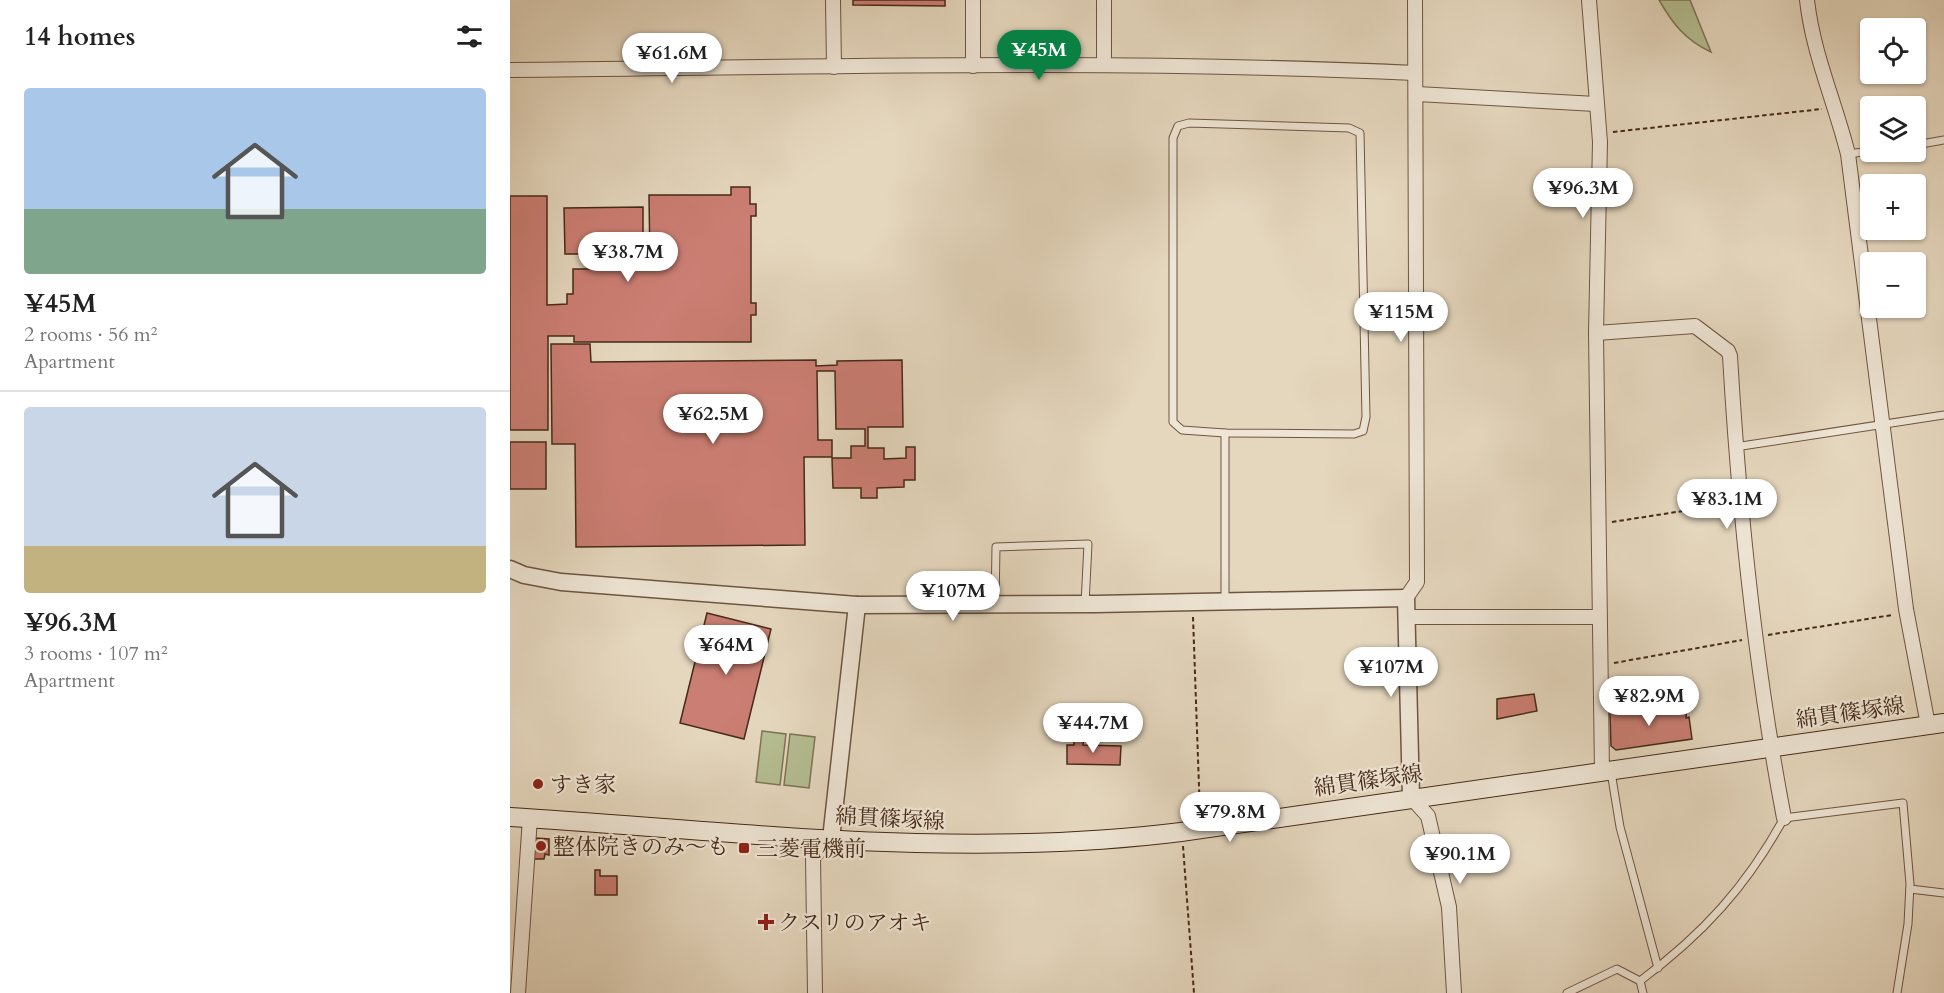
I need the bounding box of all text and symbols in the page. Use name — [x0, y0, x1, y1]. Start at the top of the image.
map controls — [1860, 18, 1926, 318]
button: locate — [1860, 18, 1926, 84]
text: 14 homes — [24, 19, 135, 54]
icon: filters — [453, 20, 486, 53]
pin: ¥45M — [1003, 30, 1075, 81]
pin: ¥61.6M — [623, 33, 721, 84]
text: ¥45M — [1011, 36, 1067, 63]
text: ¥61.6M — [636, 39, 708, 66]
button: layers — [1860, 96, 1926, 162]
icon: home — [201, 127, 309, 235]
pin: ¥96.3M — [1534, 168, 1632, 219]
text: ¥96.3M — [1547, 174, 1619, 201]
button: + — [1860, 174, 1926, 240]
pin: ¥38.7M — [579, 232, 677, 283]
text: ¥38.7M — [592, 238, 664, 265]
button: − — [1860, 252, 1926, 318]
text: ¥45M — [24, 286, 97, 321]
pin: ¥115M — [1359, 292, 1443, 343]
text: ¥115M — [1368, 298, 1434, 325]
text: 2 rooms · 56 m² — [24, 321, 157, 348]
text: Apartment — [24, 348, 115, 375]
pin: ¥62.5M — [664, 394, 762, 445]
text: ¥62.5M — [677, 400, 749, 427]
icon: home — [201, 446, 309, 554]
pin: ¥83.1M — [1678, 479, 1776, 530]
text: ¥83.1M — [1691, 485, 1763, 512]
pin: ¥107M — [911, 571, 995, 622]
text: ¥107M — [920, 577, 986, 604]
text: ¥96.3M — [24, 605, 117, 640]
pin: ¥64M — [690, 625, 762, 676]
text: ¥64M — [698, 631, 754, 658]
text: 3 rooms · 107 m² — [24, 640, 168, 667]
pin: ¥107M — [1349, 647, 1433, 698]
text: ¥107M — [1358, 653, 1424, 680]
text: Apartment — [24, 667, 115, 694]
pin: ¥82.9M — [1600, 676, 1698, 727]
text: ¥82.9M — [1613, 682, 1685, 709]
street label: 綿貫篠塚線 — [1794, 690, 1907, 735]
pin: ¥44.7M — [1044, 703, 1142, 754]
text: ¥44.7M — [1057, 709, 1129, 736]
street label: 綿貫篠塚線 — [1312, 758, 1425, 803]
place label: すき家 — [550, 770, 616, 800]
marker: すき家 — [531, 777, 545, 791]
pin: ¥79.8M — [1181, 792, 1279, 843]
text: ¥79.8M — [1194, 798, 1266, 825]
street label: 綿貫篠塚線 — [834, 801, 946, 837]
place label: 整体院きのみ〜も — [553, 832, 729, 862]
place label: 三菱電機前 — [756, 834, 866, 864]
pin: ¥90.1M — [1411, 834, 1509, 885]
marker: 整体院きのみ〜も — [534, 839, 548, 853]
text: ¥90.1M — [1424, 840, 1496, 867]
marker: 三菱電機前 — [737, 841, 751, 855]
place label: クスリのアオキ — [778, 908, 932, 938]
marker: クスリのアオキ — [759, 915, 773, 929]

